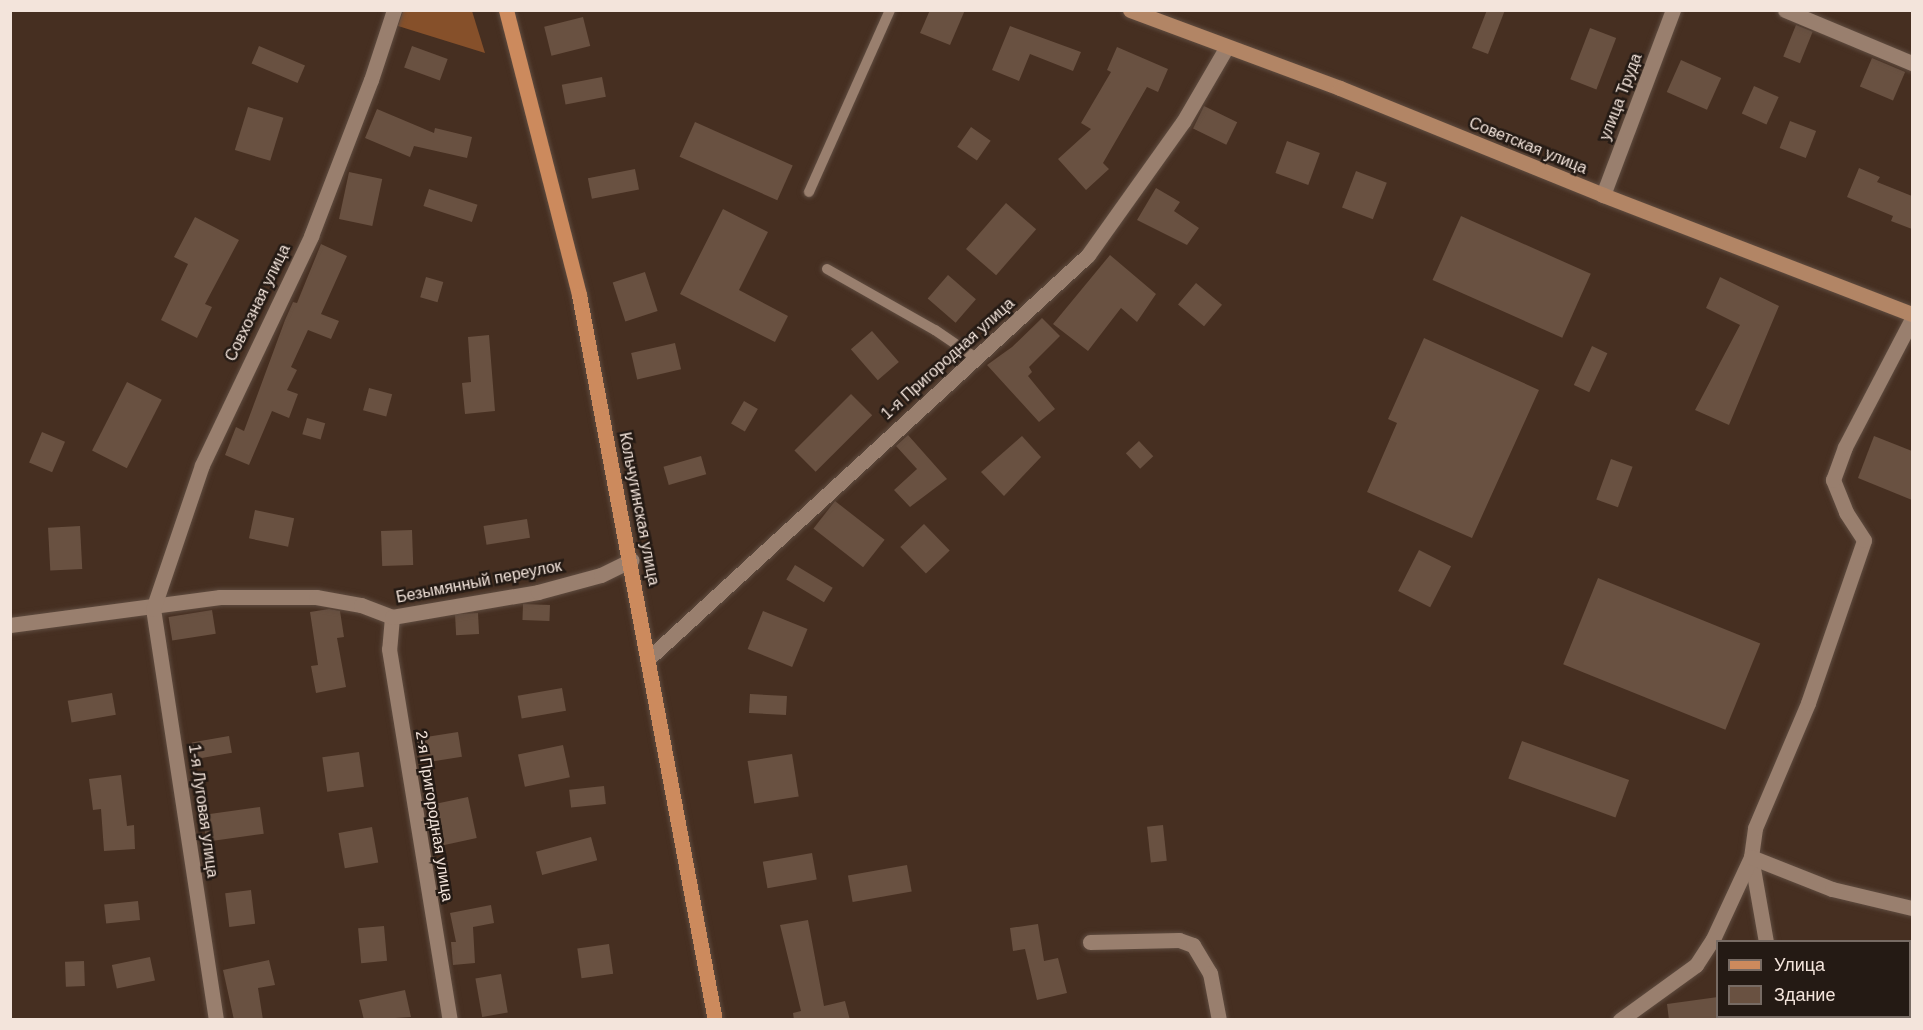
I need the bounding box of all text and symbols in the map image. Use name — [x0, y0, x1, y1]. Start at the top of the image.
street label: улица Труда — [1596, 51, 1646, 143]
street label: Советская улица — [1466, 114, 1590, 178]
street label: Совхозная улица — [221, 241, 295, 365]
street label: 1-я Пригородная улица — [877, 294, 1019, 424]
street label: Кольчугинская улица — [615, 431, 663, 587]
street label: Безымянный переулок — [395, 557, 563, 607]
street label: 2-я Пригородная улица — [411, 729, 457, 903]
street label: 1-я Луговая улица — [184, 743, 222, 879]
legend — [1716, 940, 1911, 1018]
text: Улица — [1774, 955, 1825, 975]
text: Здание — [1774, 985, 1835, 1005]

